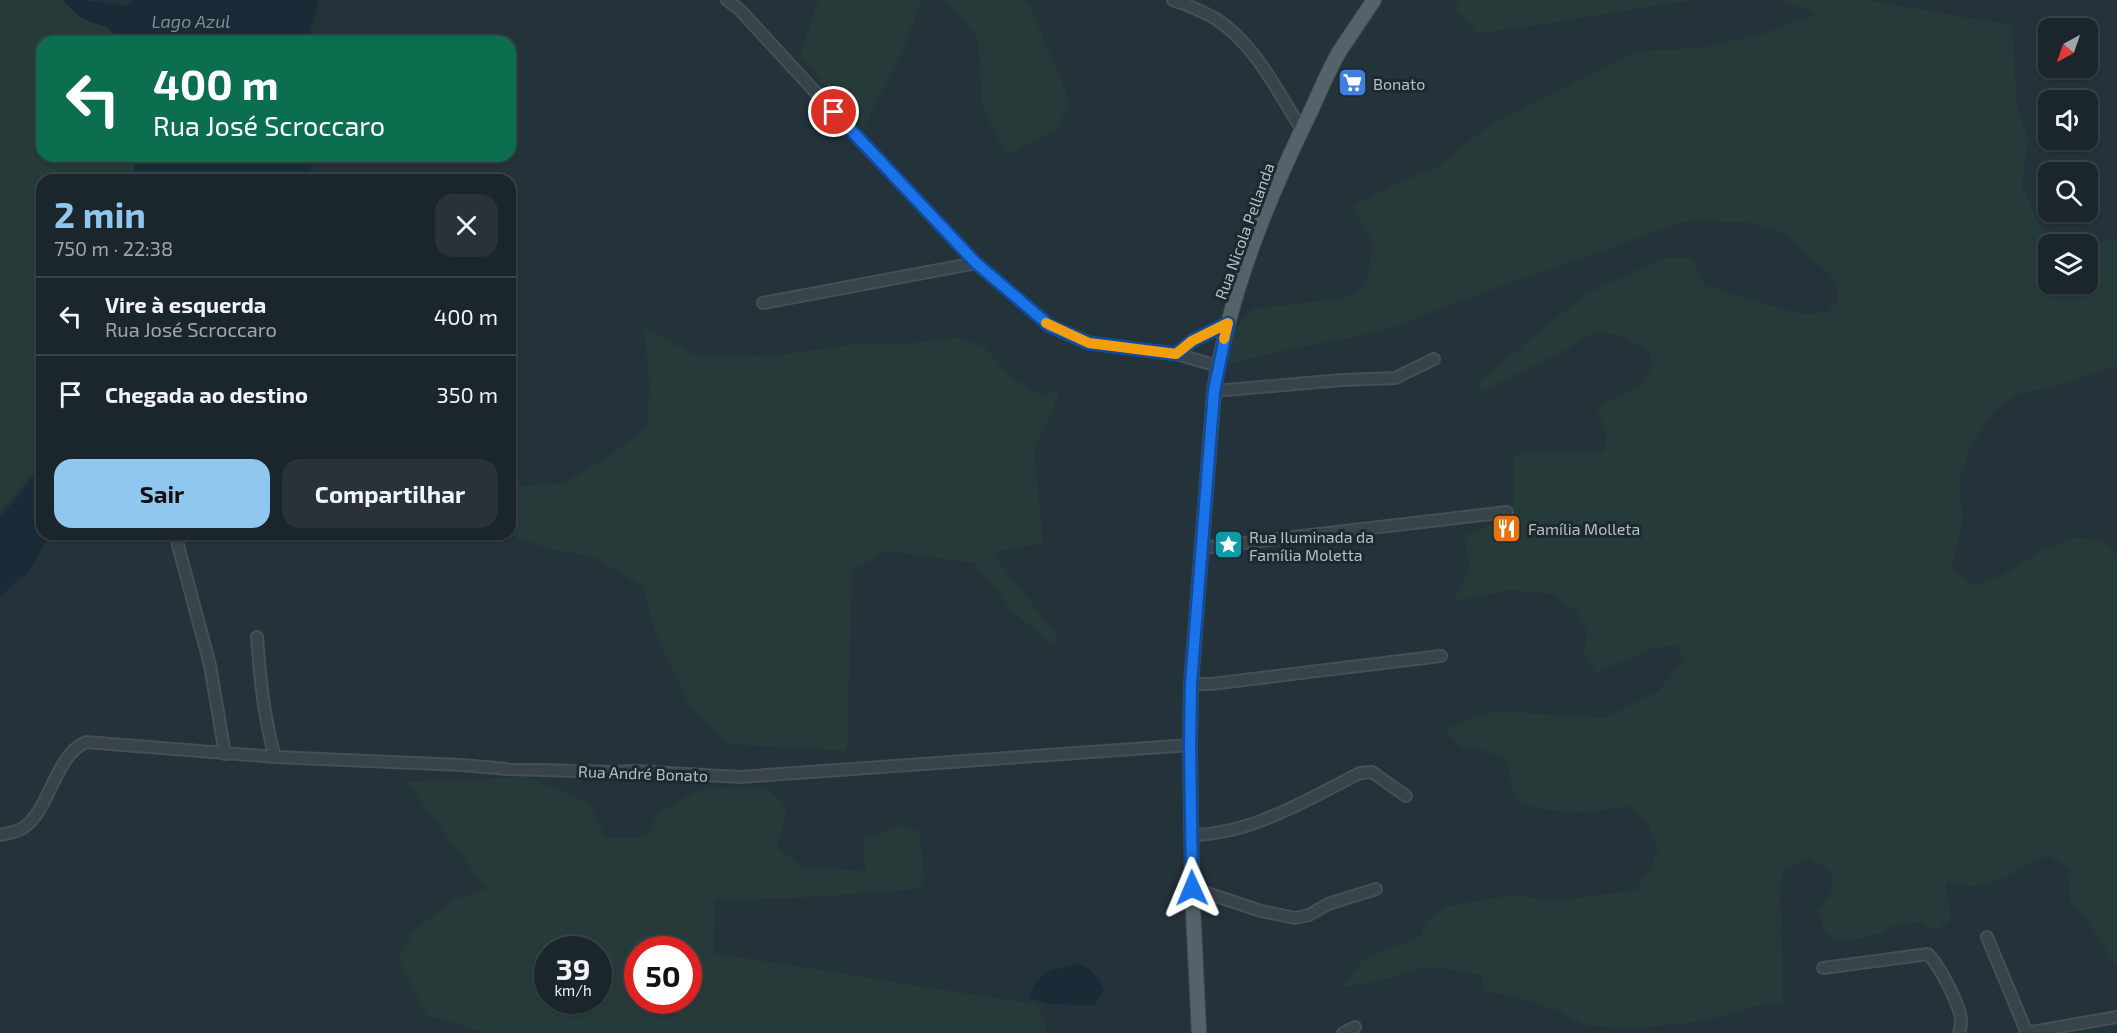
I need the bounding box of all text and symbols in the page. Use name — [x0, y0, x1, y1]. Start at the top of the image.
water label: Lago Azul — [151, 10, 231, 32]
north arrow — [2038, 18, 2098, 78]
map controls — [2038, 18, 2098, 294]
text: 400 m — [153, 58, 279, 108]
icon: left — [54, 60, 132, 138]
supermarket icon: Bonato — [1336, 67, 1368, 99]
place label: Bonato — [1373, 74, 1425, 93]
pin — [808, 86, 859, 137]
button: sound — [2038, 90, 2098, 150]
icon: arrive — [817, 95, 850, 128]
text: Rua José Scroccaro — [153, 109, 385, 141]
street label: Rua Nicola Pellanda — [1210, 160, 1278, 302]
button: search — [2038, 162, 2098, 222]
text: 2 min — [54, 192, 146, 235]
button: close — [435, 194, 498, 257]
button: layers — [2038, 234, 2098, 294]
text: 750 m · 22:38 — [54, 236, 173, 260]
text: Vire à esquerda — [105, 291, 266, 317]
icon: left — [54, 300, 87, 333]
text: 400 m — [434, 303, 498, 329]
text: Rua José Scroccaro — [105, 317, 277, 341]
icon: arrive — [54, 378, 87, 411]
text: Chegada ao destino — [105, 381, 308, 407]
text: 350 m — [437, 381, 498, 407]
button: Sair — [54, 459, 270, 528]
button: Compartilhar — [282, 459, 498, 528]
restaurant icon: Família Molleta — [1491, 512, 1523, 544]
place label: Família Molleta — [1528, 519, 1640, 538]
place label: Rua Iluminada da Família Moletta — [1249, 527, 1374, 564]
place icon: Rua Iluminada da Família Moletta — [1212, 529, 1244, 561]
street label: Rua André Bonato — [578, 761, 708, 785]
position arrow — [1160, 856, 1224, 920]
speed limit sign: 50 — [624, 936, 702, 1014]
text: 39 — [556, 950, 590, 986]
text: km/h — [554, 981, 592, 999]

